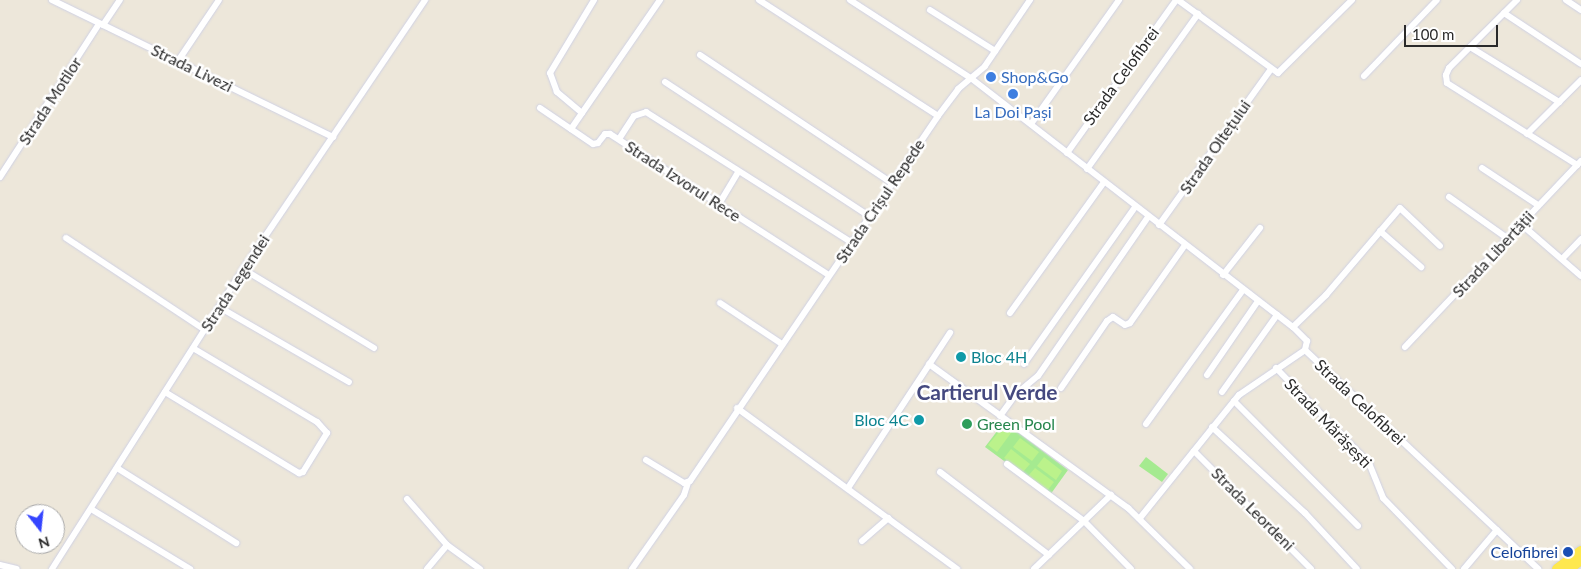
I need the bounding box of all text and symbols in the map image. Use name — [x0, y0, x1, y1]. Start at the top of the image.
scale bar — [1406, 15, 1500, 47]
street label: Strada Celofibrei — [1079, 23, 1163, 129]
text: 100 m — [1412, 25, 1454, 43]
street label: Strada Livezi — [148, 40, 236, 96]
street label: Strada Motilor — [15, 54, 85, 148]
place label: Shop&Go — [1001, 67, 1069, 87]
marker: Shop&Go — [985, 71, 997, 83]
marker: La Doi Pași — [1007, 88, 1019, 100]
street label: Strada Oltețului — [1175, 96, 1255, 198]
place label: La Doi Pași — [974, 102, 1052, 122]
street label: Strada Crișul Repede — [831, 135, 929, 267]
street label: Strada Izvorul Rece — [622, 136, 744, 226]
street label: Strada Libertății — [1448, 207, 1538, 301]
street label: Strada Legendei — [197, 231, 273, 335]
place label: Bloc 4H — [971, 347, 1027, 367]
marker: Bloc 4H — [955, 351, 967, 363]
street label: Strada Celofibrei — [1311, 355, 1409, 449]
street label: Strada Mărășești — [1280, 374, 1376, 472]
district label: Cartierul Verde — [916, 379, 1058, 405]
place label: Bloc 4C — [854, 410, 909, 430]
marker: Bloc 4C — [913, 414, 925, 426]
place label: Green Pool — [977, 414, 1055, 434]
marker: Green Pool — [961, 418, 973, 430]
street label: Strada Leordeni — [1207, 463, 1299, 555]
north arrow — [15, 504, 65, 554]
text: N — [36, 533, 52, 553]
place label: Celofibrei — [1490, 542, 1558, 562]
marker: Celofibrei — [1562, 546, 1574, 558]

